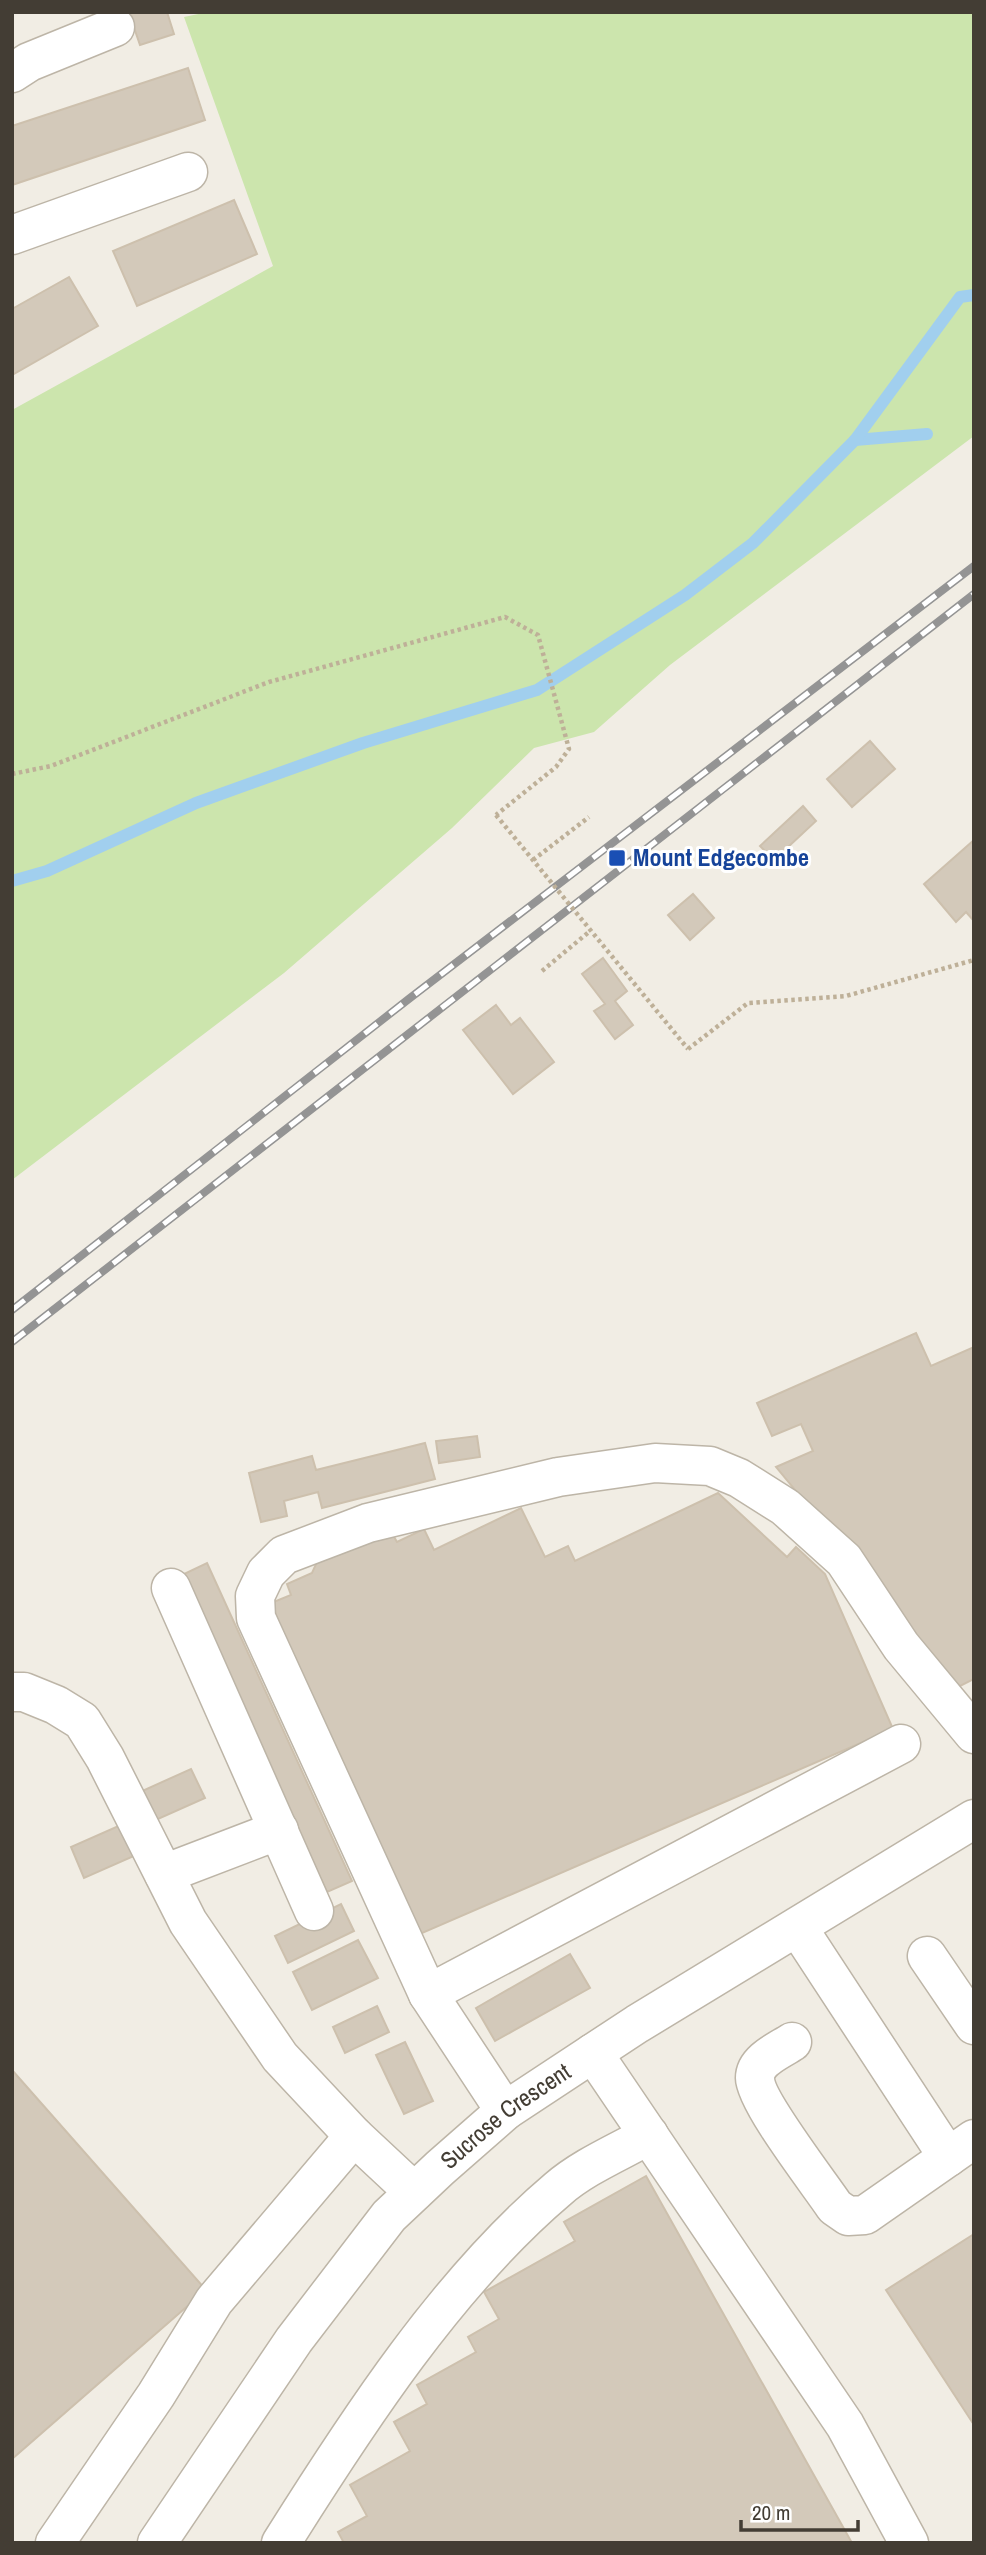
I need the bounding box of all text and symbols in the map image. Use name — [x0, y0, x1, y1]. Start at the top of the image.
place label: Mount Edgecombe — [633, 841, 809, 873]
marker: Mount Edgecombe — [607, 848, 627, 868]
street label: Sucrose Crescent — [433, 2055, 577, 2176]
scale bar — [741, 2488, 858, 2532]
text: 20 m — [752, 2498, 790, 2527]

